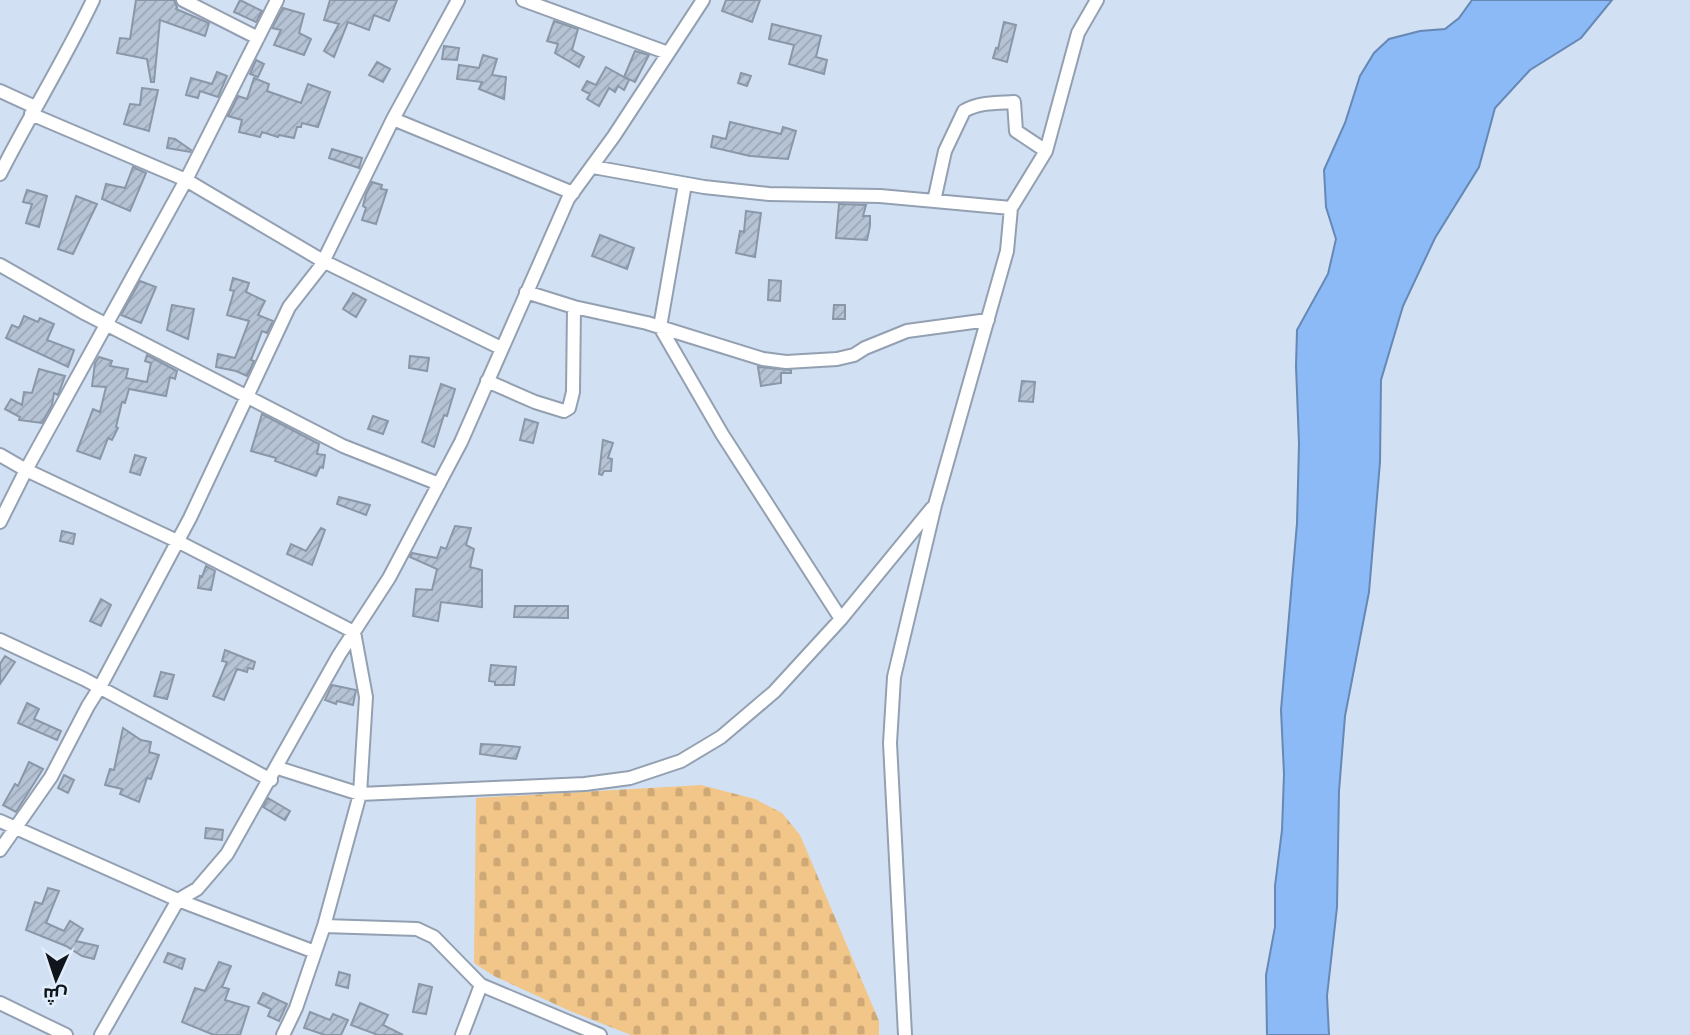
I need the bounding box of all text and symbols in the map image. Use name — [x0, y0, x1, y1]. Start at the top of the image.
north arrow — [21, 944, 91, 1014]
text: ش — [42, 983, 68, 1008]

